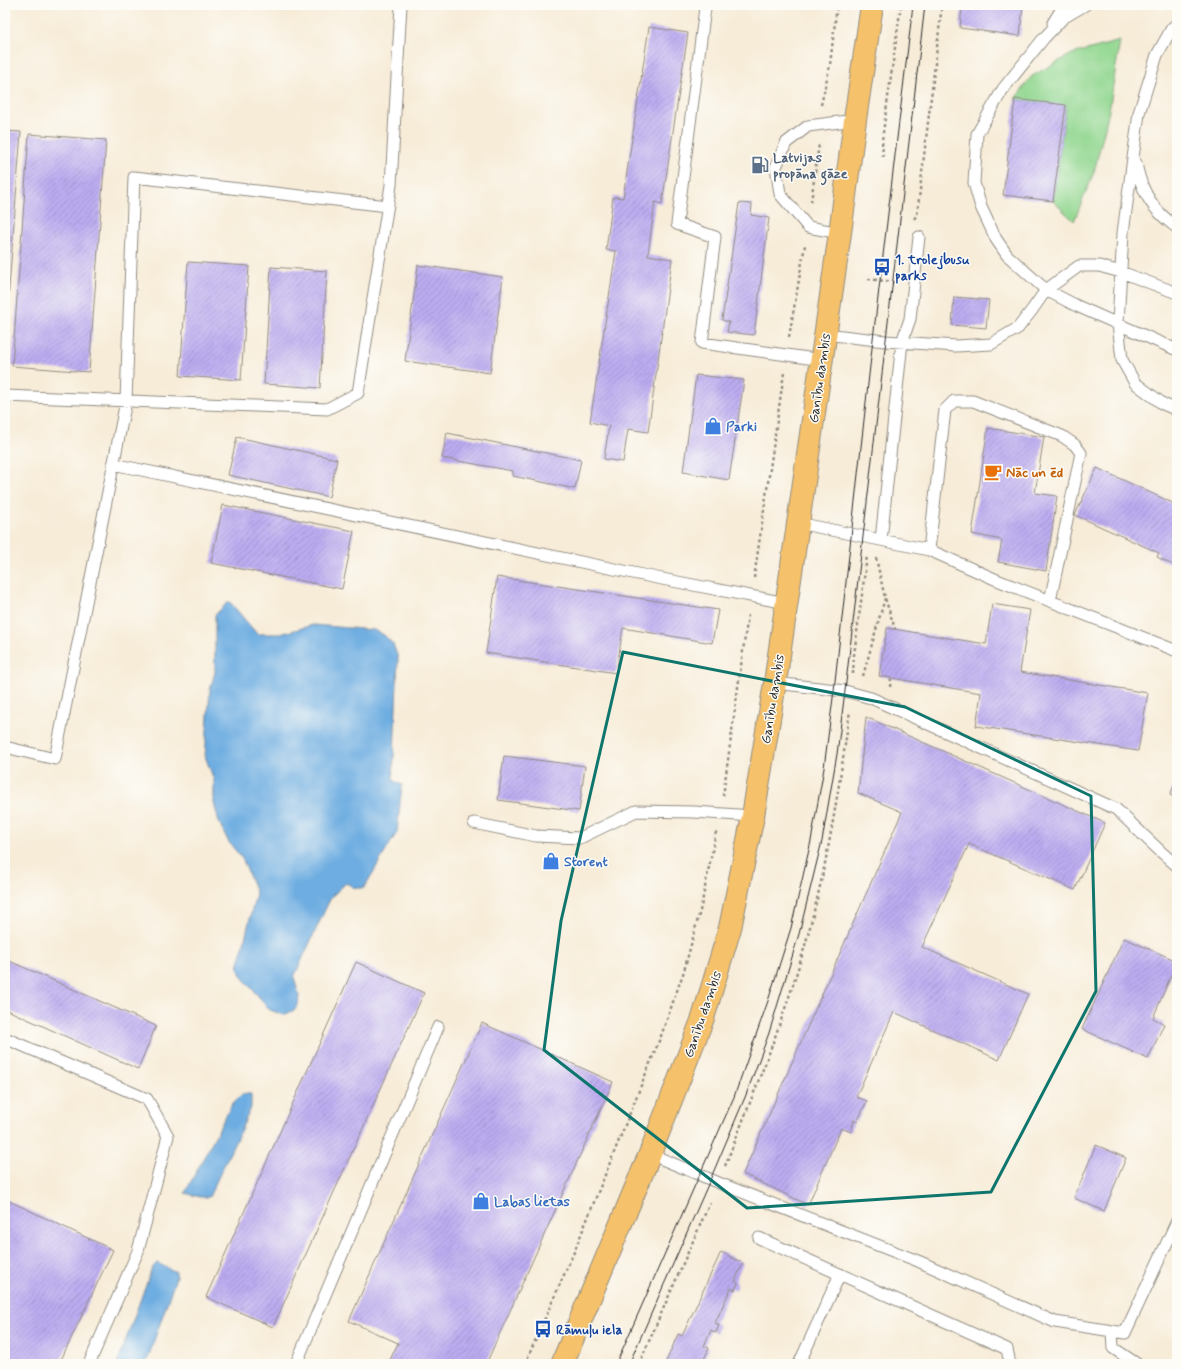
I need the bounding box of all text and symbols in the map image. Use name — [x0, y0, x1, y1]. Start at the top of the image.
place label: Latvijas propāna gāze — [773, 149, 848, 186]
fuel station icon: Latvijas propāna gāze — [750, 155, 770, 175]
place label: 1. trolejbusu parks — [895, 251, 970, 285]
bus stop icon: 1. trolejbusu parks — [872, 257, 892, 277]
street label: Ganību dambis — [805, 332, 835, 424]
shop icon: Parki — [703, 416, 723, 436]
place label: Parki — [726, 418, 757, 436]
cafe icon: Nāc un ēd — [983, 462, 1003, 482]
place label: Nāc un ēd — [1006, 464, 1063, 482]
street label: Ganību dambis — [757, 653, 789, 745]
shop icon: Storent — [541, 851, 561, 871]
place label: Storent — [564, 853, 608, 871]
street label: Ganību dambis — [680, 969, 726, 1060]
shop icon: Labas lietas — [471, 1191, 491, 1211]
place label: Labas lietas — [494, 1193, 571, 1211]
bus stop icon: Rāmuļu iela — [533, 1319, 553, 1339]
place label: Rāmuļu iela — [556, 1321, 623, 1339]

